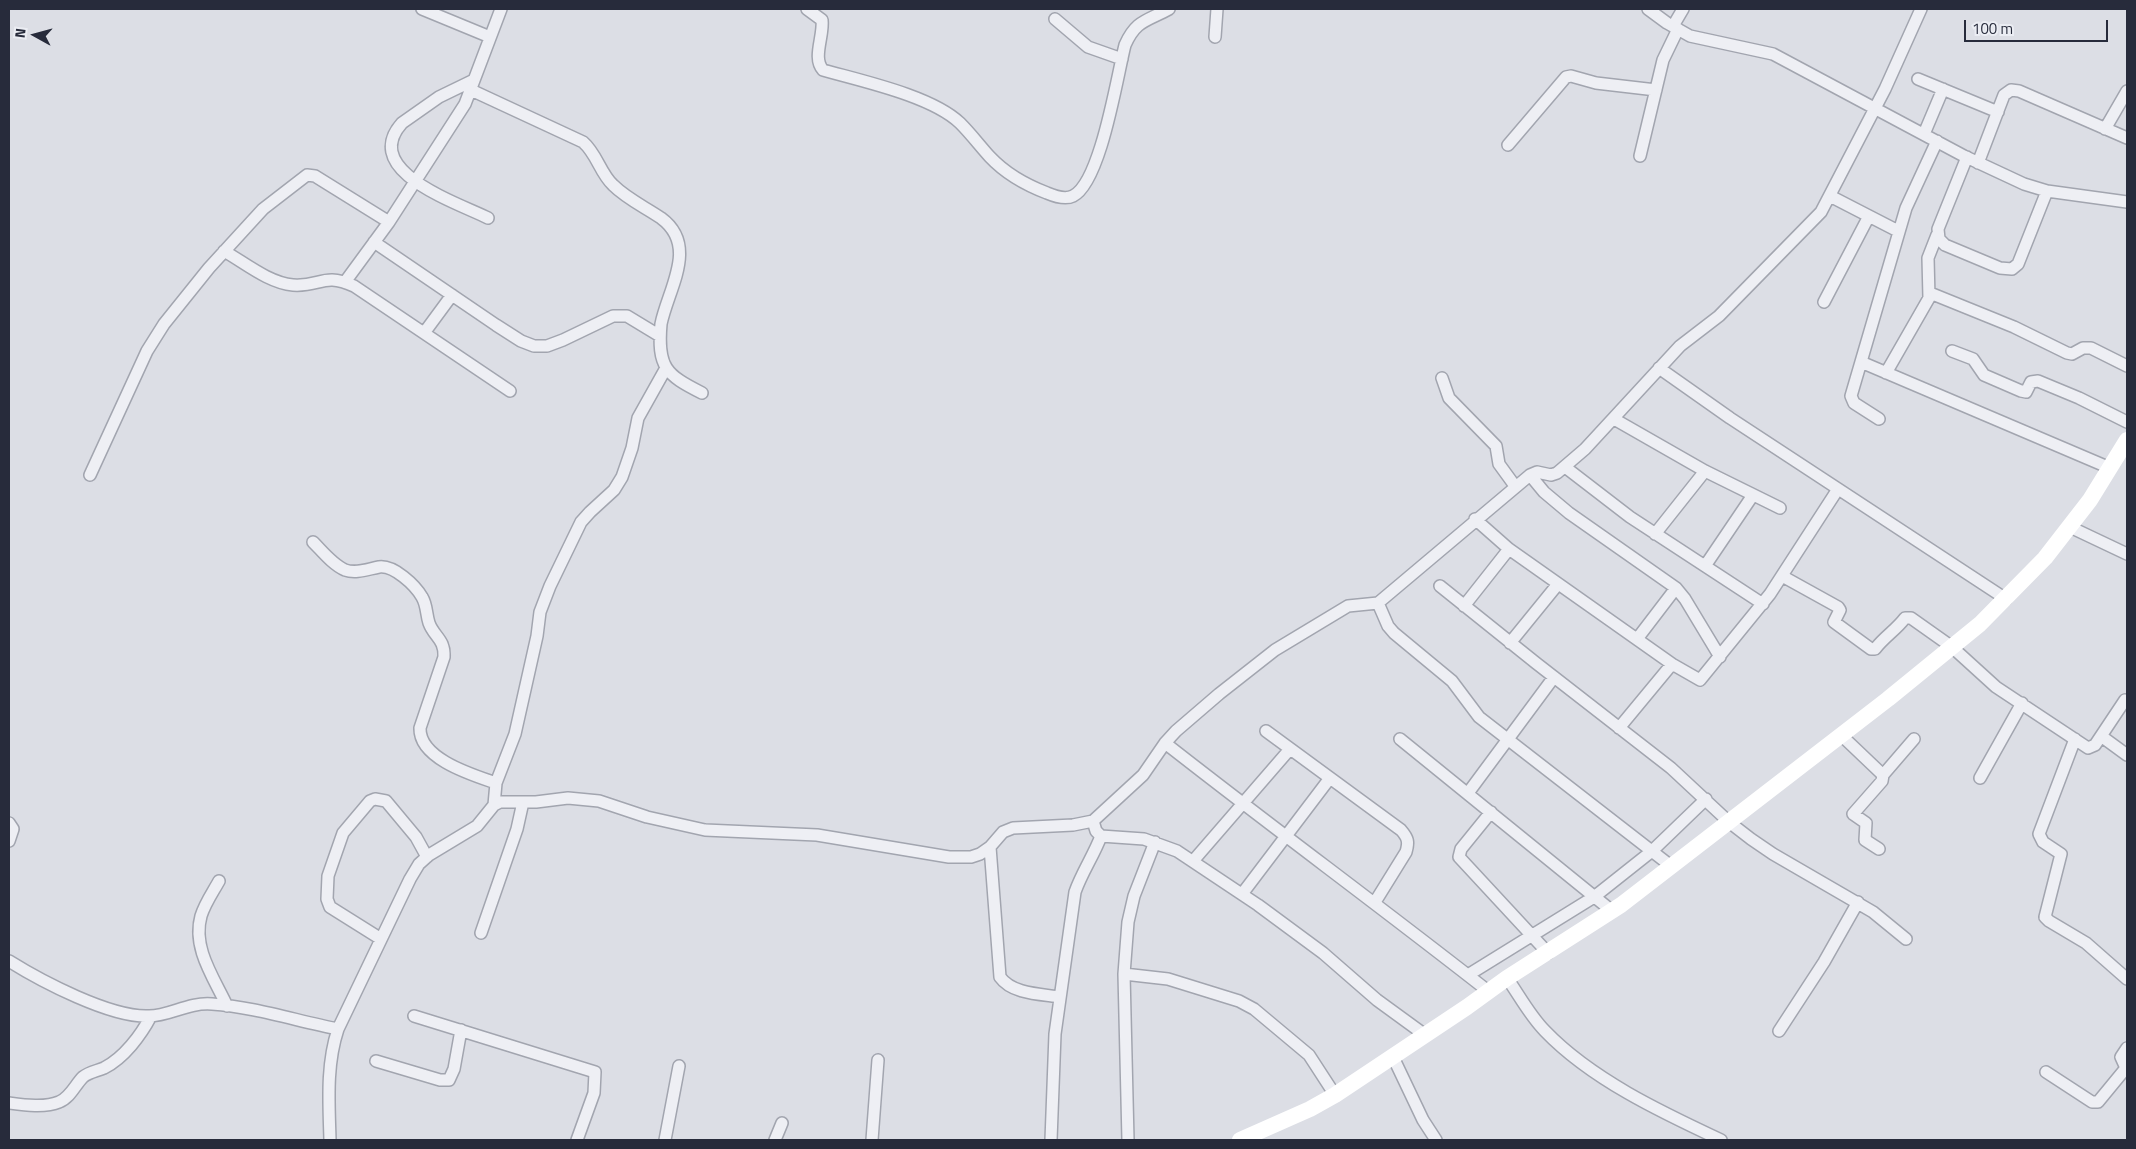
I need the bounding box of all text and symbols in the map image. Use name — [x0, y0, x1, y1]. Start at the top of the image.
north arrow — [10, 10, 60, 60]
scale bar — [1966, 10, 2110, 42]
text: 100 m — [1972, 17, 2013, 40]
text: N — [9, 27, 31, 39]

